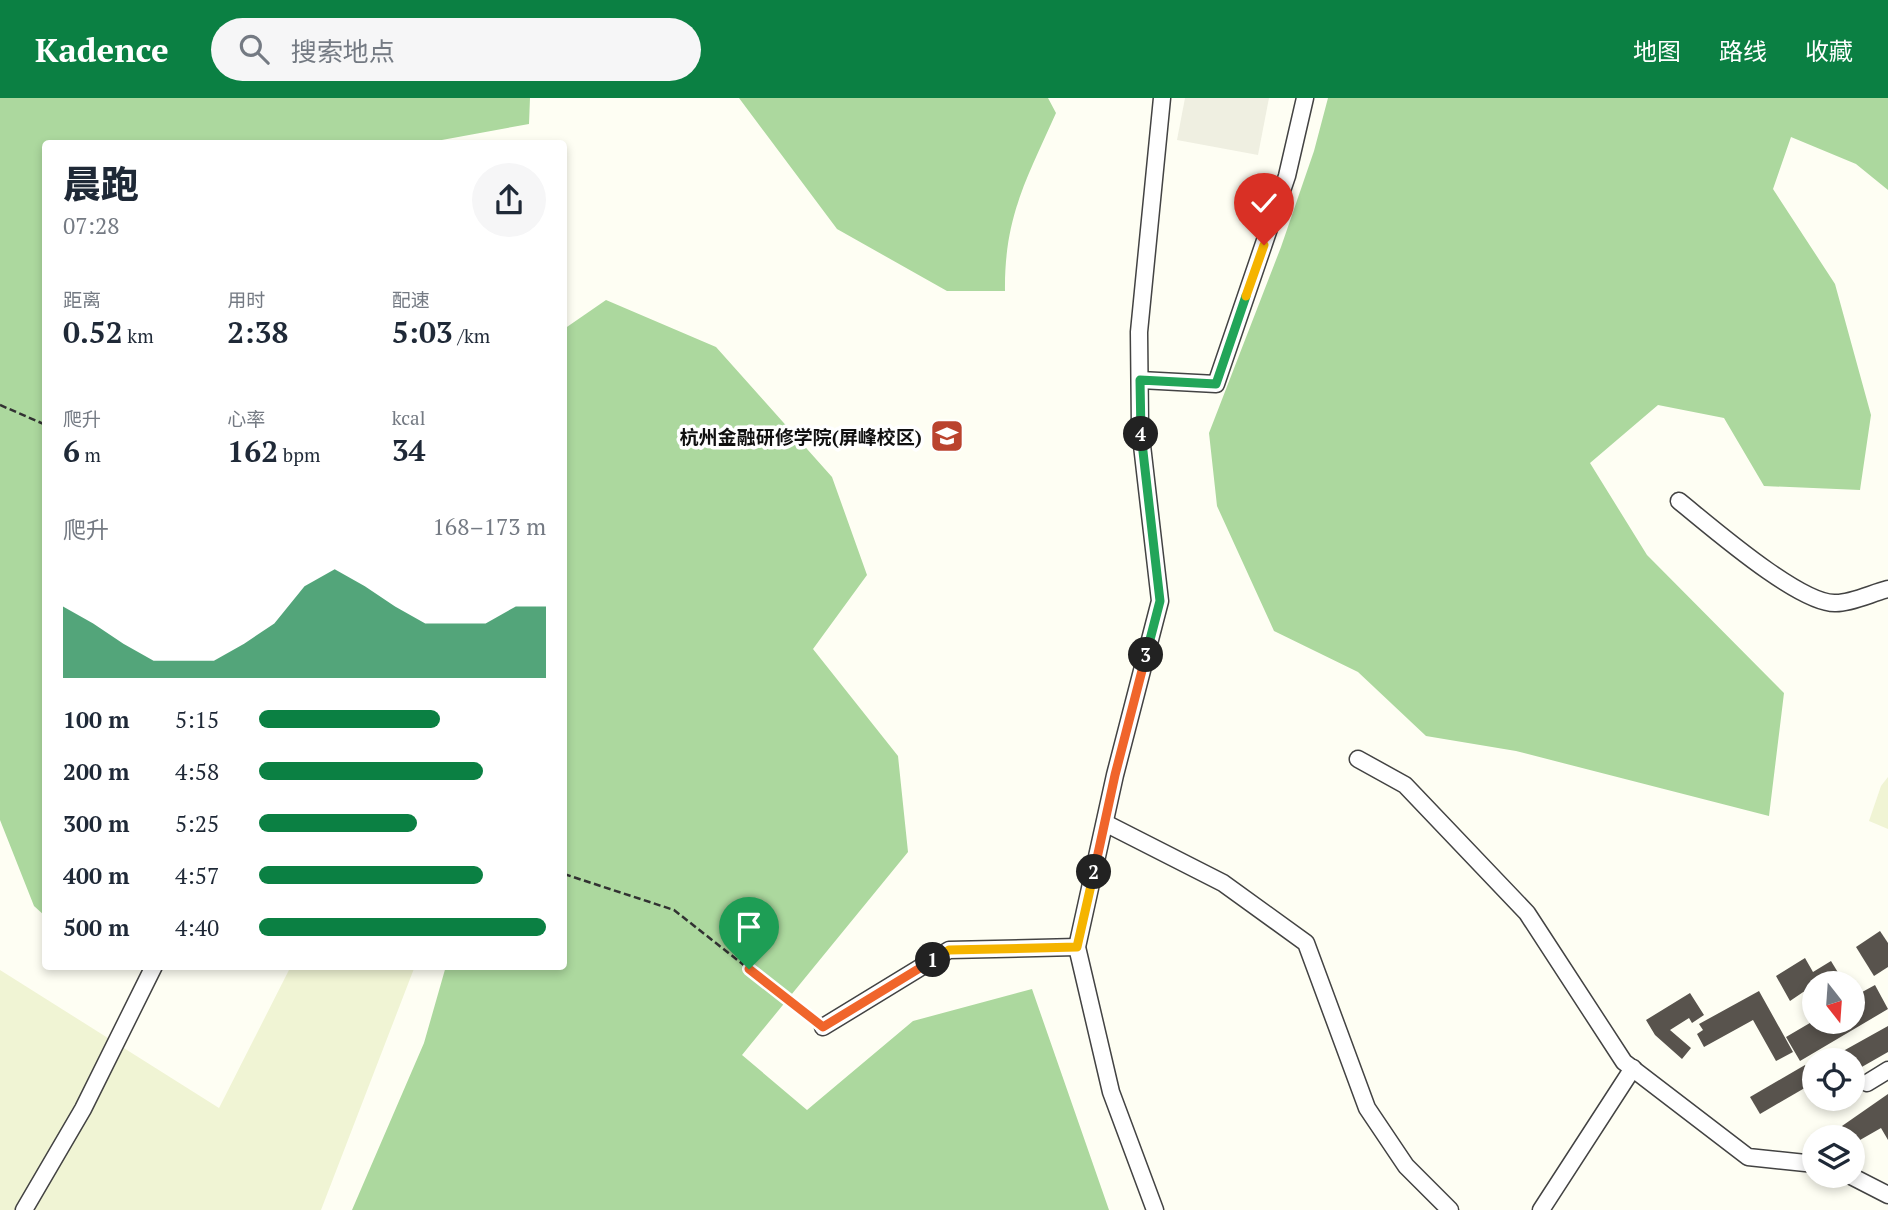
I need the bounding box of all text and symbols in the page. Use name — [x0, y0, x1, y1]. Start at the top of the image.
search box — [211, 18, 701, 81]
text: Kadence — [35, 28, 169, 71]
icon: search — [235, 30, 273, 68]
text: 搜索地点 — [291, 34, 395, 68]
text: 地图 — [1633, 35, 1681, 67]
text: 路线 — [1719, 35, 1767, 67]
text: 收藏 — [1805, 35, 1853, 67]
text: 晨跑 — [63, 159, 139, 209]
button: share — [472, 163, 546, 237]
pin — [1234, 173, 1294, 245]
icon: check — [1245, 184, 1283, 222]
text: 07:28 — [63, 210, 120, 241]
text: 距离 — [63, 287, 101, 312]
text: 用时 — [227, 287, 265, 312]
text: 配速 — [392, 287, 430, 312]
text: 0.52 — [63, 312, 123, 352]
text: 2:38 — [227, 312, 288, 352]
text: 5:03 — [392, 312, 453, 352]
text: km — [123, 323, 154, 348]
text: /km — [453, 323, 490, 348]
text: kcal — [392, 405, 425, 430]
text: 爬升 — [63, 406, 101, 431]
text: 心率 — [227, 406, 265, 431]
pin: 4 — [1124, 416, 1158, 452]
school or university icon: 杭州金融研修学院(屏峰校区) — [928, 417, 966, 455]
text: 4 — [1135, 421, 1146, 446]
place label: 杭州金融研修学院(屏峰校区) — [680, 424, 922, 449]
text: 34 — [392, 430, 426, 470]
text: 6 — [63, 431, 80, 471]
text: 162 — [227, 431, 278, 471]
text: m — [80, 442, 101, 467]
text: bpm — [278, 442, 320, 467]
text: 168–173 m — [433, 511, 546, 542]
text: 爬升 — [63, 514, 109, 545]
pin: 3 — [1128, 638, 1164, 672]
text: 3 — [1140, 642, 1151, 667]
text: 100 m — [63, 704, 129, 735]
text: 5:15 — [175, 704, 219, 735]
text: 200 m — [63, 756, 129, 787]
text: 4:58 — [175, 756, 219, 787]
text: 300 m — [63, 808, 129, 839]
text: 5:25 — [175, 808, 219, 839]
pin: 2 — [1076, 854, 1112, 890]
text: 2 — [1088, 859, 1099, 884]
text: 400 m — [63, 860, 129, 891]
text: 4:57 — [175, 860, 219, 891]
pin — [719, 897, 779, 969]
icon: arrive — [730, 908, 768, 946]
text: 500 m — [63, 912, 129, 943]
text: 4:40 — [175, 912, 219, 943]
pin: 1 — [916, 942, 950, 978]
text: 1 — [927, 947, 938, 972]
north arrow — [1802, 971, 1866, 1034]
map controls — [1802, 971, 1865, 1188]
button: locate — [1802, 1048, 1865, 1111]
button: layers — [1802, 1125, 1865, 1188]

